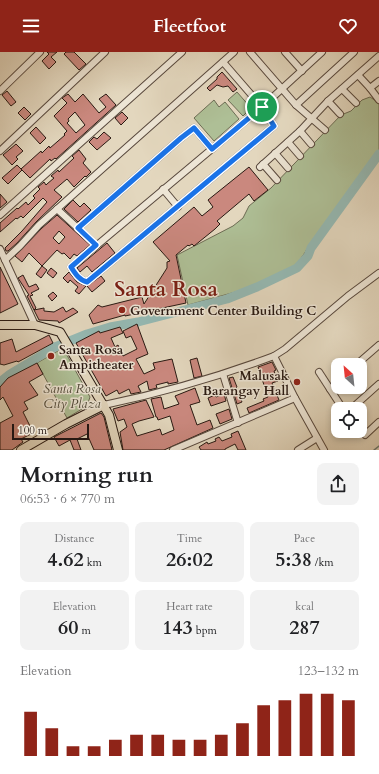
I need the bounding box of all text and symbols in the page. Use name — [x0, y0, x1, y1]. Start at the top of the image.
text: Fleetfoot — [153, 14, 226, 39]
icon: menu — [20, 15, 42, 37]
icon: heart — [337, 15, 359, 37]
pin — [245, 90, 279, 124]
icon: arrive — [251, 96, 273, 118]
district label: Santa Rosa — [114, 275, 218, 304]
place label: Government Center Building C — [130, 302, 316, 320]
marker: Government Center Building C — [117, 305, 127, 315]
place label: Santa Rosa Ampitheater — [59, 341, 134, 374]
marker: Santa Rosa Ampitheater — [46, 351, 56, 361]
north arrow — [331, 358, 367, 394]
map controls — [331, 358, 367, 438]
place label: Malusak Barangay Hall — [203, 367, 290, 400]
marker: Malusak Barangay Hall — [292, 377, 302, 387]
park label: Santa Rosa City Plaza — [43, 380, 101, 413]
button: locate — [331, 402, 367, 438]
scale bar — [12, 422, 89, 441]
text: 100 m — [18, 423, 47, 438]
text: Morning run — [20, 460, 153, 490]
button: share — [317, 463, 359, 505]
text: 06:53 · 6 × 770 m — [20, 490, 115, 508]
text: Distance — [54, 531, 95, 546]
text: Time — [177, 531, 202, 546]
text: Pace — [294, 531, 315, 546]
text: 4.62 — [47, 546, 84, 573]
text: 26:02 — [166, 546, 213, 573]
text: 5:38 — [275, 546, 312, 573]
text: km — [84, 555, 102, 570]
text: /km — [312, 555, 334, 570]
text: Elevation — [53, 599, 96, 614]
text: Heart rate — [166, 599, 213, 614]
text: kcal — [295, 599, 314, 614]
text: 60 — [58, 614, 79, 641]
text: 143 — [162, 614, 193, 641]
text: 287 — [289, 614, 320, 641]
text: m — [79, 623, 91, 638]
text: bpm — [193, 623, 217, 638]
text: Elevation — [20, 662, 72, 680]
text: 123–132 m — [297, 662, 359, 680]

